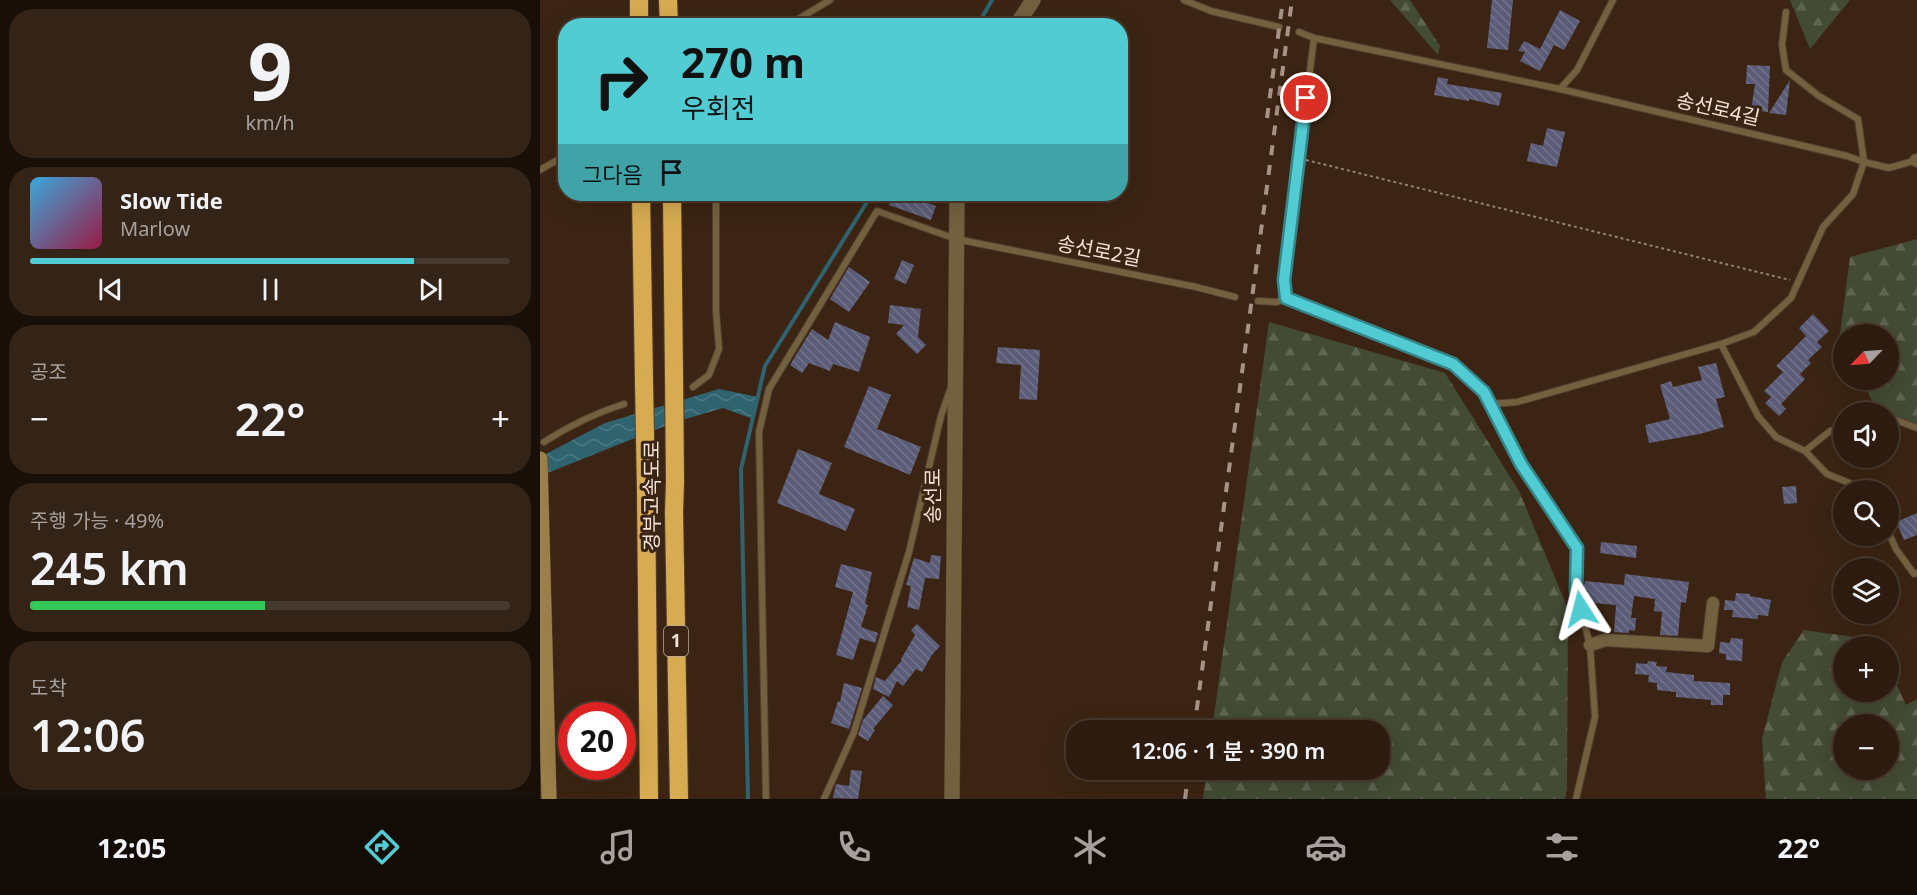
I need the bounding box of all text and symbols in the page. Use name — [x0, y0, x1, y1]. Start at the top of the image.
text: 9 — [248, 17, 292, 123]
text: 270 m — [681, 33, 805, 90]
icon: right — [582, 42, 660, 120]
pin — [1280, 72, 1331, 123]
icon: arrive — [1289, 81, 1322, 114]
street label: 송선로4길 — [1674, 86, 1763, 131]
text: 우회전 — [681, 89, 756, 126]
text: km/h — [245, 109, 295, 136]
icon: arrive — [655, 156, 688, 189]
text: 그다음 — [582, 159, 643, 189]
text: Slow Tide — [120, 185, 223, 215]
text: Marlow — [120, 215, 190, 242]
street label: 송선로2길 — [1055, 229, 1143, 272]
icon: previous — [94, 273, 127, 306]
icon: pause — [254, 273, 287, 306]
icon: next — [414, 273, 447, 306]
north arrow — [1833, 324, 1899, 390]
map controls — [1833, 324, 1899, 780]
text: 공조 — [30, 358, 67, 385]
text: 22° — [235, 388, 305, 449]
text: − — [30, 396, 49, 441]
text: + — [491, 396, 510, 441]
button: sound — [1833, 402, 1899, 468]
street label: 경부고속도로 — [638, 441, 665, 551]
street label: 송선로 — [919, 468, 946, 524]
button: search — [1833, 480, 1899, 546]
text: 주행 가능 · 49% — [30, 507, 164, 534]
text: 245 km — [30, 537, 189, 598]
button: layers — [1833, 558, 1899, 624]
position arrow — [1549, 577, 1613, 641]
road number: 1 — [664, 626, 688, 656]
button: + — [1833, 636, 1899, 702]
text: 도착 — [30, 674, 67, 701]
speed limit sign: 20 — [558, 702, 636, 780]
text: 12:06 — [30, 704, 145, 765]
button: − — [1833, 714, 1899, 780]
text: 12:06 · 1 분 · 390 m — [1131, 735, 1325, 765]
icon: directions — [361, 826, 403, 868]
icon: music — [597, 826, 639, 868]
icon: phone — [833, 826, 875, 868]
icon: climate — [1069, 826, 1111, 868]
icon: car — [1305, 826, 1347, 868]
icon: filters — [1541, 826, 1583, 868]
text: 12:05 — [97, 829, 166, 866]
text: 22° — [1778, 829, 1820, 866]

